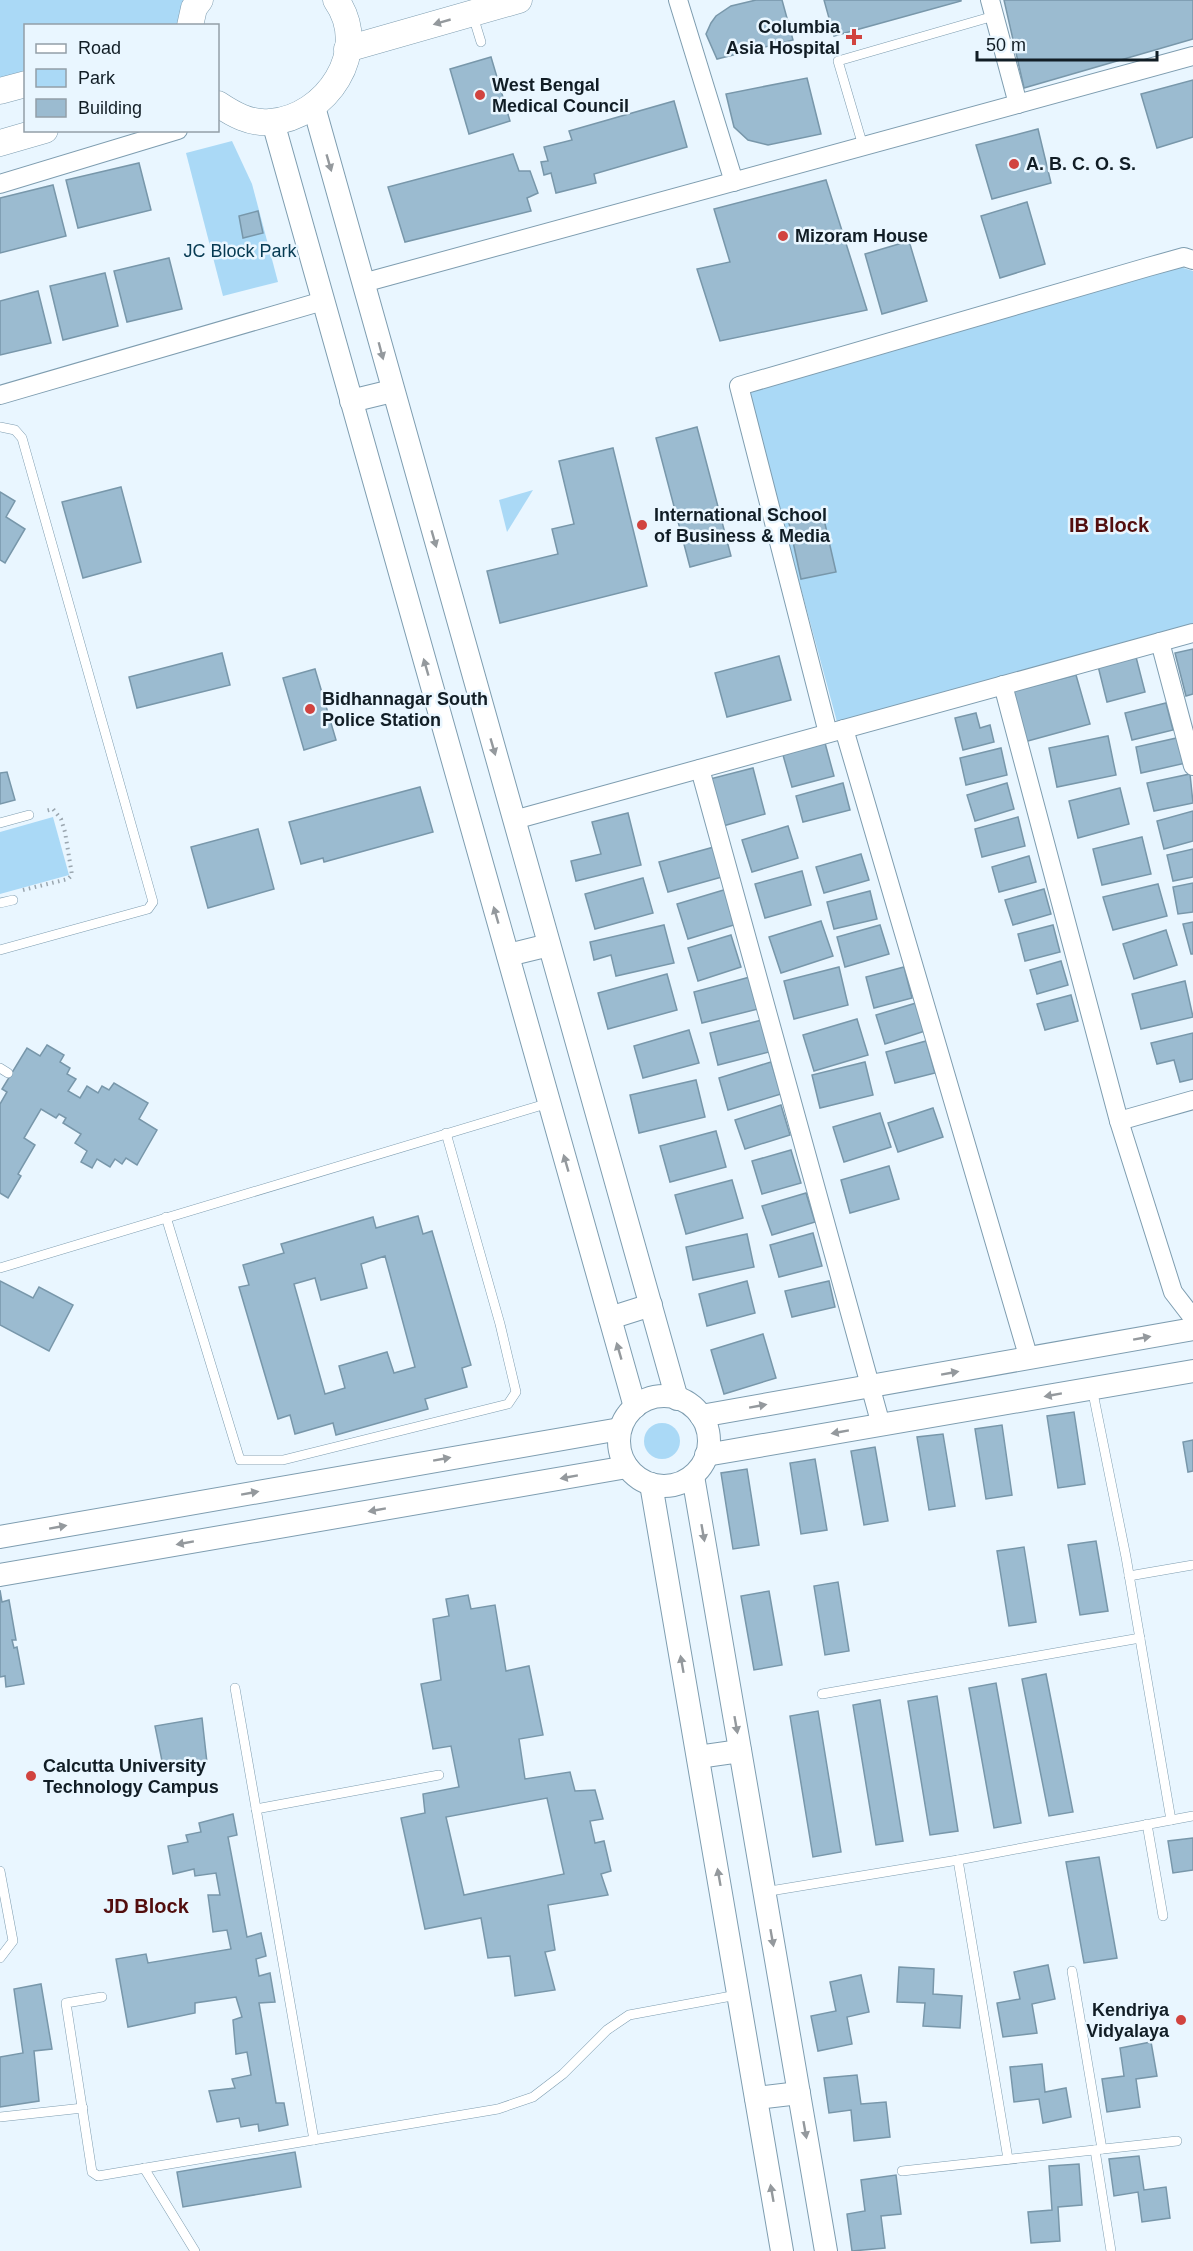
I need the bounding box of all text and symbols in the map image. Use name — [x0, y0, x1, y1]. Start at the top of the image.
place label: Columbia Asia Hospital — [726, 17, 841, 58]
one-way arrow — [433, 18, 451, 27]
legend — [24, 24, 219, 132]
scale bar — [977, 24, 1157, 62]
marker: Columbia Asia Hospital — [845, 28, 863, 46]
text: 50 m — [986, 35, 1026, 55]
text: Road — [78, 38, 121, 58]
text: Park — [78, 68, 116, 88]
place label: West Bengal Medical Council — [492, 75, 629, 116]
marker: West Bengal Medical Council — [473, 88, 487, 102]
text: Building — [78, 98, 142, 118]
one-way arrow — [325, 154, 335, 172]
place label: A. B. C. O. S. — [1026, 154, 1136, 174]
marker: A. B. C. O. S. — [1007, 157, 1021, 171]
place label: Mizoram House — [795, 226, 928, 246]
marker: Mizoram House — [776, 229, 790, 243]
park label: JC Block Park — [183, 241, 298, 261]
one-way arrow — [377, 342, 387, 360]
place label: International School of Business & Media — [654, 505, 831, 546]
district label: IB Block — [1069, 514, 1150, 536]
marker: International School of Business & Media — [635, 518, 649, 532]
one-way arrow — [430, 530, 439, 548]
one-way arrow — [421, 658, 430, 676]
place label: Bidhannagar South Police Station — [322, 689, 488, 730]
marker: Bidhannagar South Police Station — [303, 702, 317, 716]
one-way arrow — [489, 738, 498, 756]
one-way arrow — [491, 906, 500, 924]
one-way arrow — [561, 1154, 570, 1172]
one-way arrow — [1133, 1333, 1152, 1342]
one-way arrow — [614, 1342, 623, 1360]
one-way arrow — [941, 1368, 960, 1377]
one-way arrow — [1043, 1391, 1062, 1400]
one-way arrow — [749, 1401, 768, 1410]
one-way arrow — [830, 1428, 849, 1437]
one-way arrow — [432, 1455, 451, 1464]
one-way arrow — [560, 1473, 579, 1482]
one-way arrow — [240, 1488, 259, 1497]
one-way arrow — [368, 1506, 387, 1515]
one-way arrow — [48, 1522, 67, 1531]
one-way arrow — [698, 1524, 707, 1543]
one-way arrow — [175, 1539, 194, 1548]
one-way arrow — [677, 1654, 686, 1673]
one-way arrow — [731, 1716, 740, 1735]
place label: Calcutta University Technology Campus — [43, 1756, 219, 1797]
marker: Calcutta University Technology Campus — [24, 1769, 38, 1783]
one-way arrow — [714, 1867, 723, 1886]
district label: JD Block — [103, 1895, 190, 1917]
one-way arrow — [768, 1929, 777, 1948]
place label: Kendriya Vidyalaya — [1086, 2000, 1170, 2041]
marker: Kendriya Vidyalaya — [1174, 2013, 1188, 2027]
one-way arrow — [801, 2121, 810, 2140]
one-way arrow — [767, 2184, 776, 2203]

